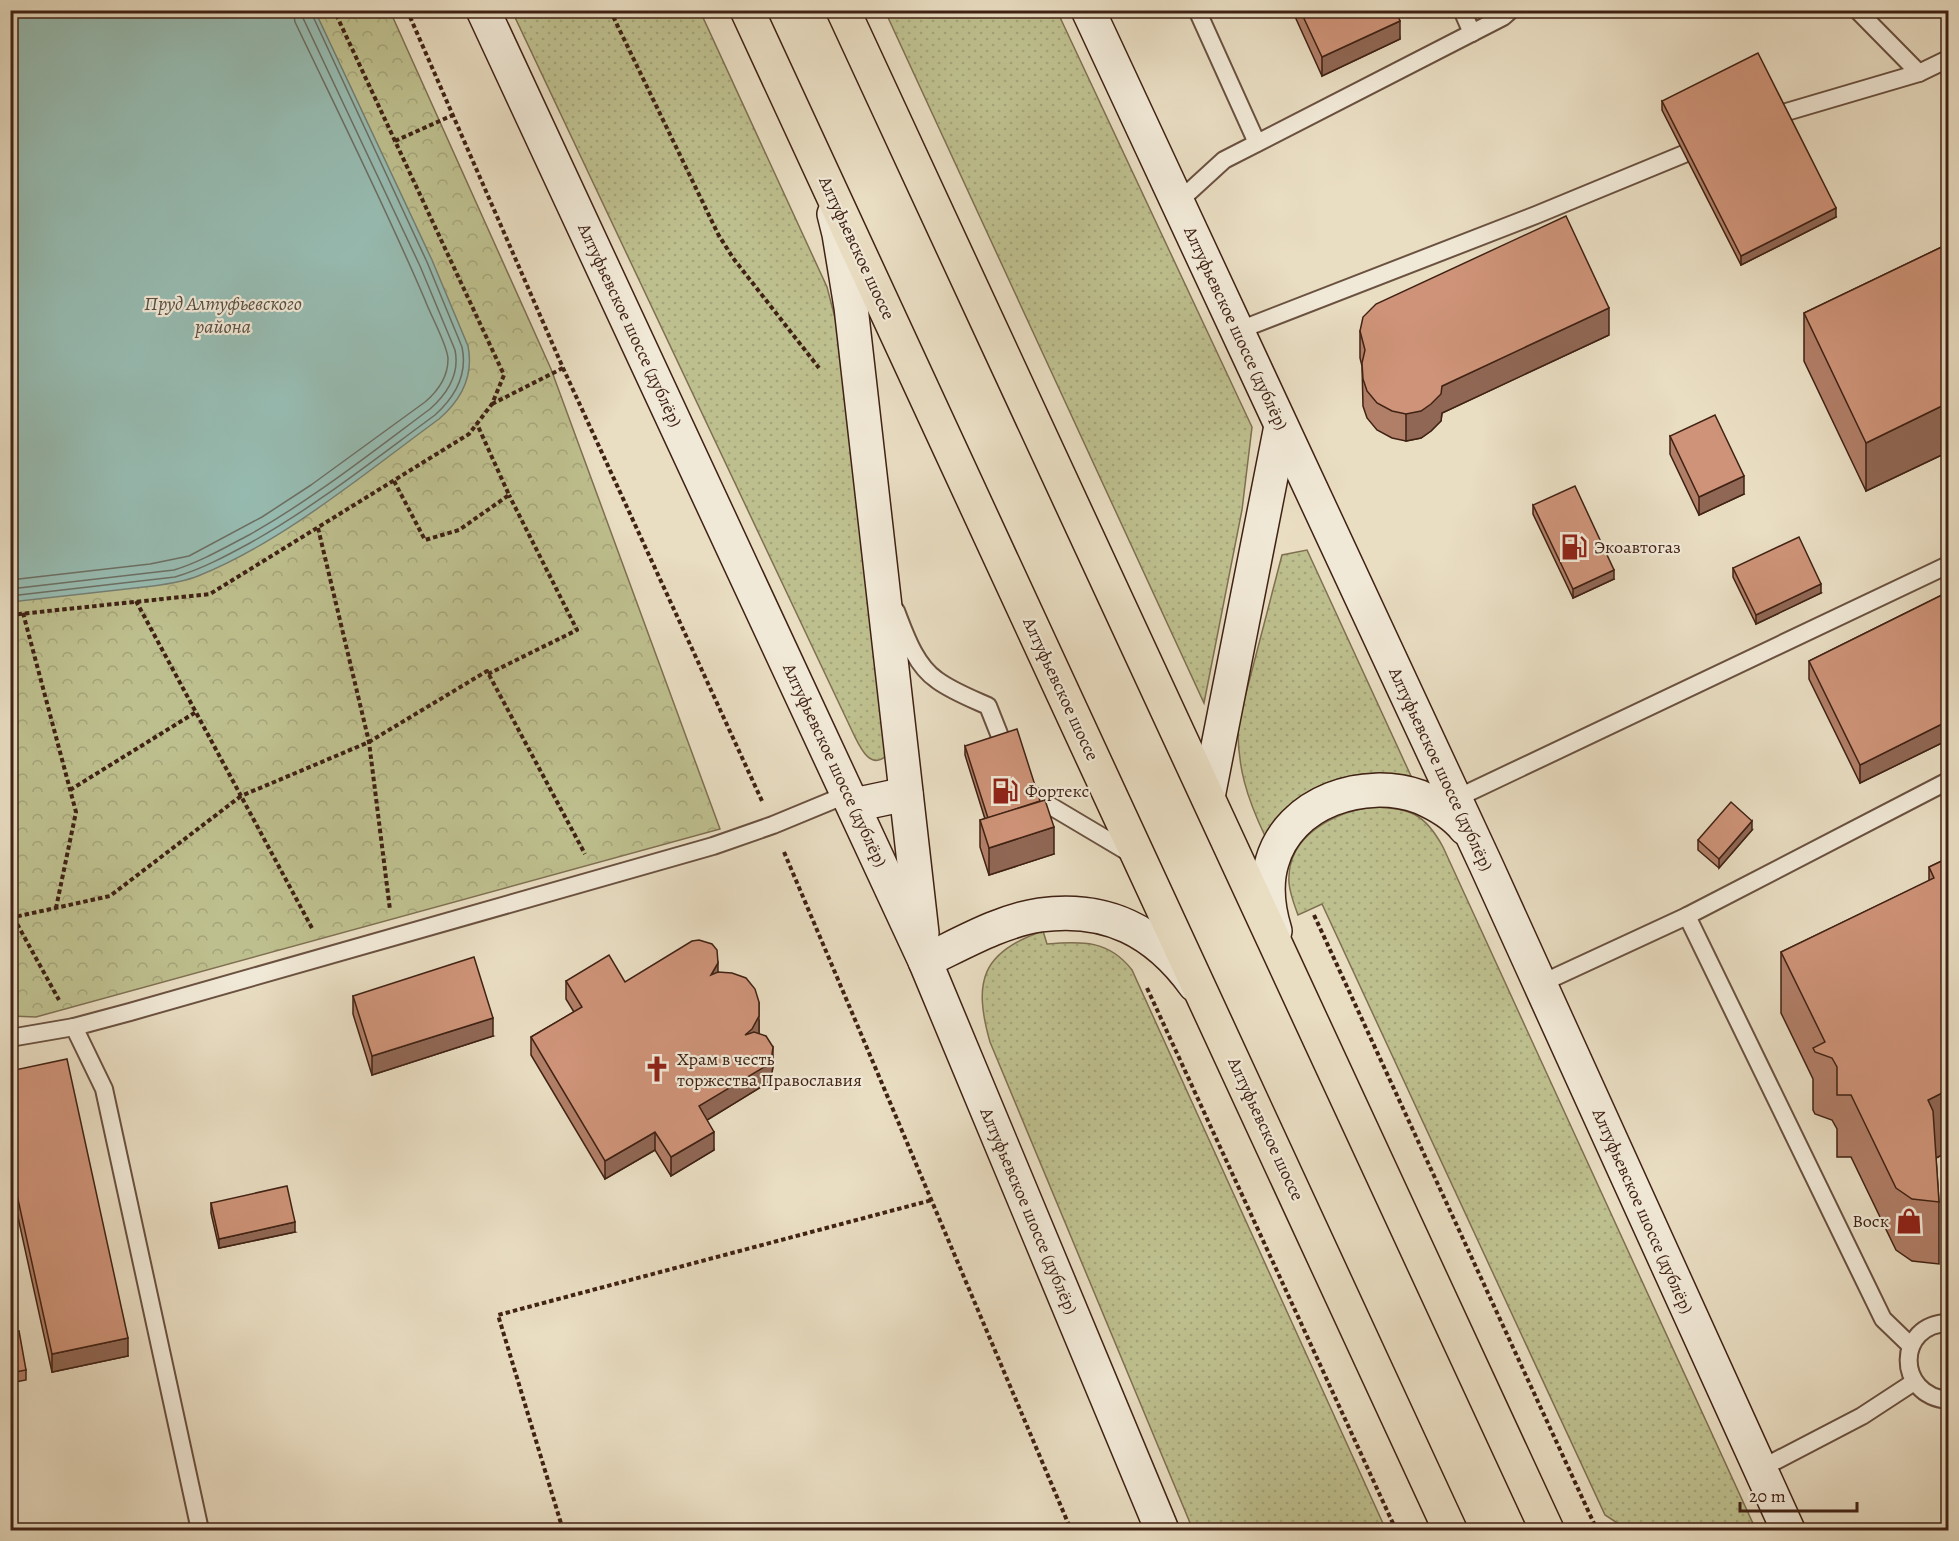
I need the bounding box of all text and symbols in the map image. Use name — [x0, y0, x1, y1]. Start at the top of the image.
street label: Алтуфьевское шоссе — [813, 171, 901, 324]
street label: Алтуфьевское шоссе (дублёр) — [572, 218, 688, 431]
street label: Алтуфьевское шоссе (дублёр) — [1178, 221, 1294, 434]
water label: Пруд Алтуфьевского района — [144, 290, 302, 340]
fuel station icon: Экоавтогаз — [1559, 532, 1589, 562]
place label: Экоавтогаз — [1594, 535, 1681, 559]
street label: Алтуфьевское шоссе — [1017, 612, 1105, 765]
street label: Алтуфьевское шоссе (дублёр) — [777, 658, 893, 871]
street label: Алтуфьевское шоссе (дублёр) — [1383, 662, 1499, 875]
fuel station icon: Фортекс — [990, 776, 1020, 806]
place label: Фортекс — [1025, 779, 1089, 803]
place label: Храм в честь торжества Православия — [677, 1047, 862, 1092]
street label: Алтуфьевское шоссе — [1222, 1052, 1310, 1205]
church icon: Храм в честь торжества Православия — [642, 1054, 672, 1084]
street label: Алтуфьевское шоссе (дублёр) — [974, 1103, 1083, 1318]
street label: Алтуфьевское шоссе (дублёр) — [1586, 1104, 1699, 1317]
shop icon: Воск — [1894, 1206, 1924, 1236]
place label: Воск — [1852, 1209, 1889, 1233]
scale bar — [1740, 1475, 1857, 1513]
text: 20 m — [1749, 1484, 1786, 1508]

